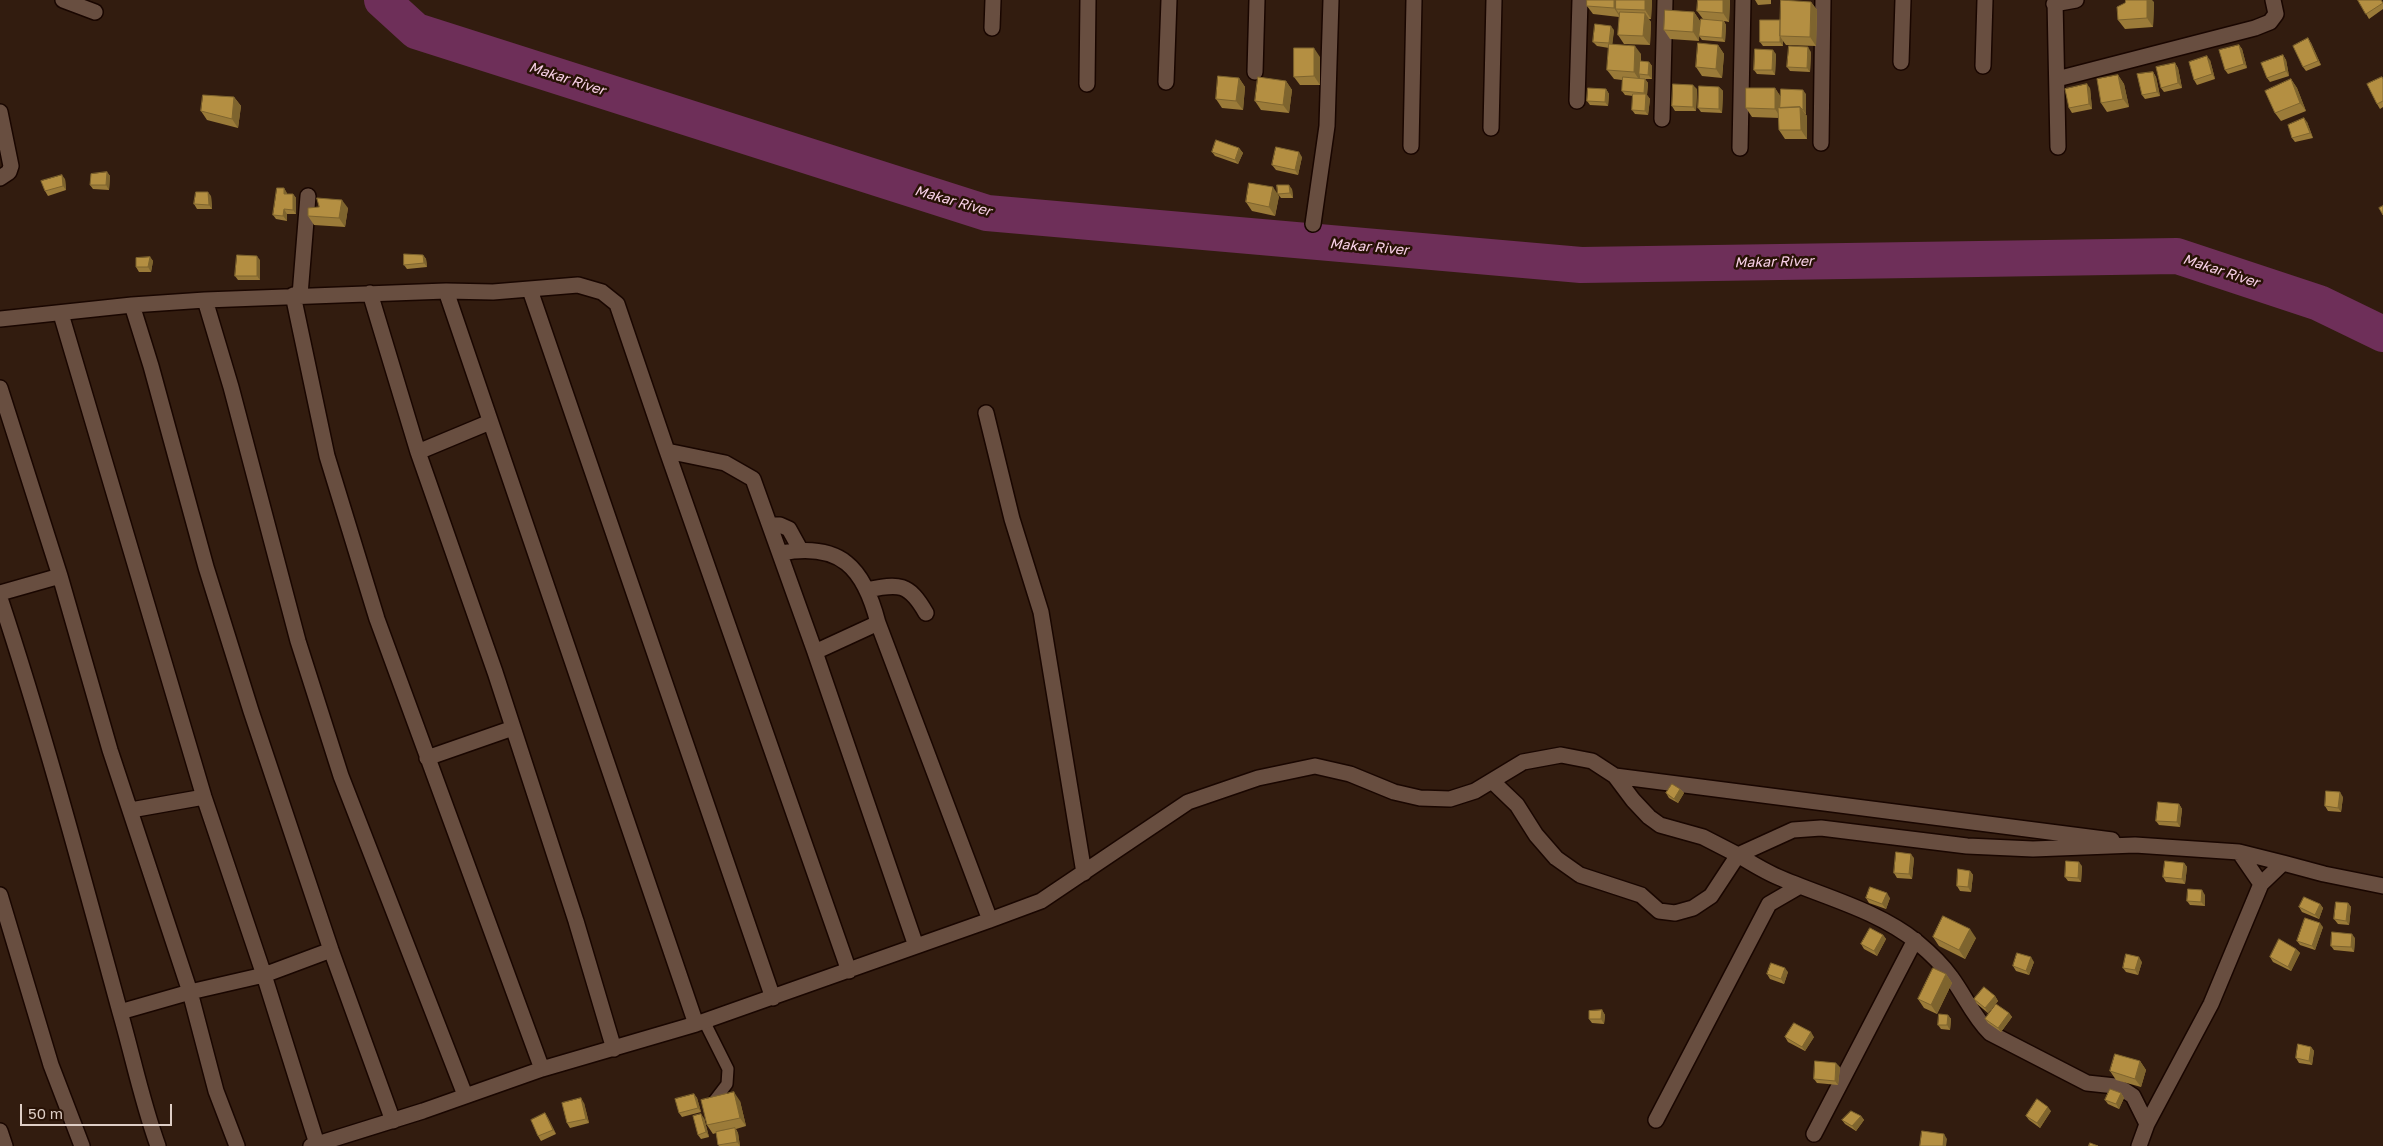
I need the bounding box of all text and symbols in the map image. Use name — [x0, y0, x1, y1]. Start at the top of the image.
water label: Makar River — [527, 59, 607, 99]
water label: Makar River — [913, 182, 993, 220]
water label: Makar River — [1329, 235, 1409, 259]
water label: Makar River — [2181, 251, 2261, 291]
water label: Makar River — [1734, 253, 1814, 271]
scale bar — [22, 1094, 175, 1126]
text: 50 m — [28, 1104, 63, 1122]

